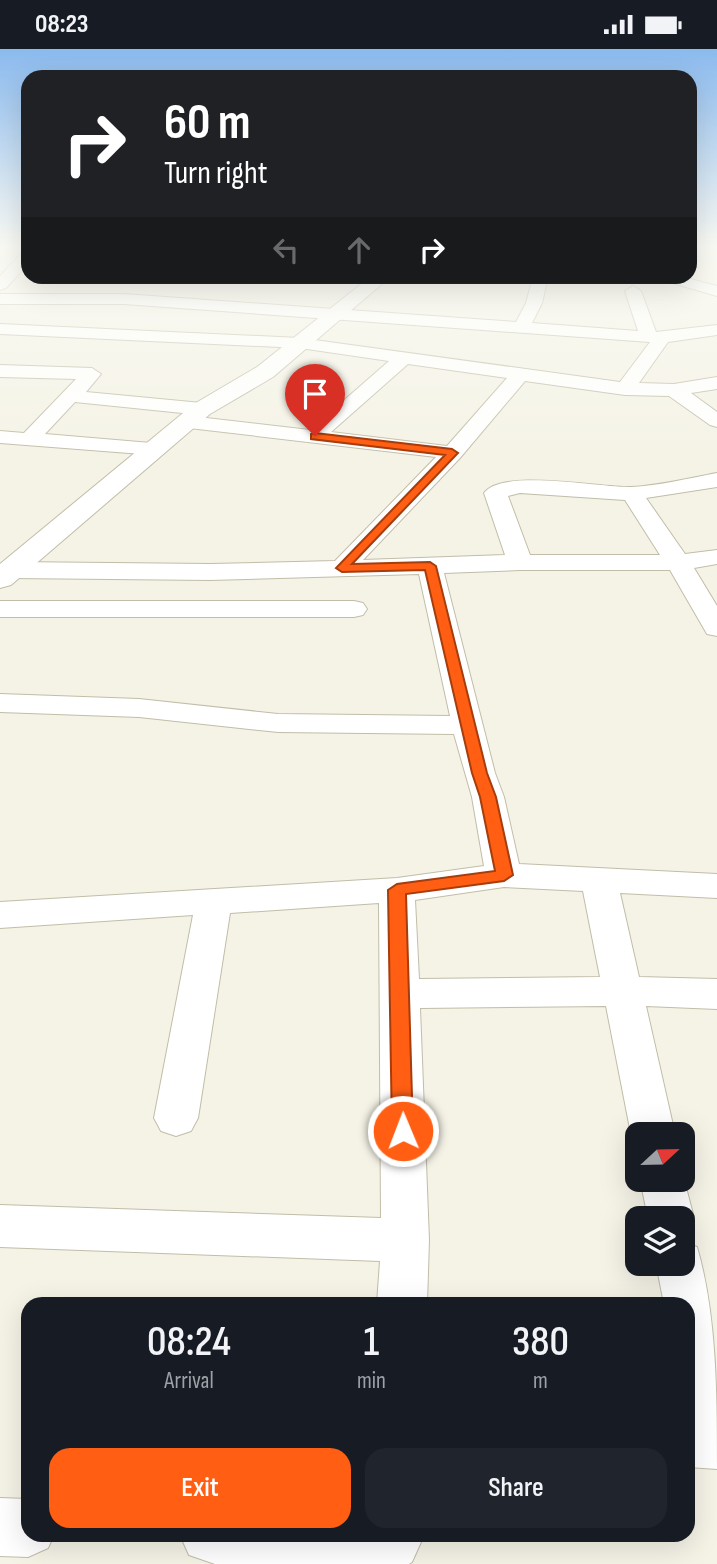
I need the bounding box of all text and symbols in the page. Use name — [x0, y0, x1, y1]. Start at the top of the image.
text: 08:23 — [35, 9, 89, 40]
text: 60 m — [164, 94, 251, 153]
icon: right — [49, 98, 140, 189]
text: Turn right — [164, 154, 268, 193]
icon: left — [267, 231, 305, 269]
icon: ahead — [340, 231, 378, 269]
icon: right — [413, 231, 451, 269]
pin — [285, 364, 345, 436]
icon: arrive — [296, 375, 334, 413]
position arrow — [366, 1094, 440, 1168]
north arrow — [625, 1122, 695, 1192]
map controls — [625, 1122, 695, 1276]
button: layers — [625, 1206, 695, 1276]
text: 08:24 — [147, 1317, 231, 1368]
text: 1 — [364, 1317, 379, 1368]
text: 380 — [512, 1317, 569, 1368]
text: Arrival — [164, 1367, 214, 1395]
text: min — [357, 1367, 386, 1395]
text: m — [533, 1367, 548, 1395]
button: Exit — [49, 1448, 351, 1528]
button: Share — [365, 1448, 667, 1528]

